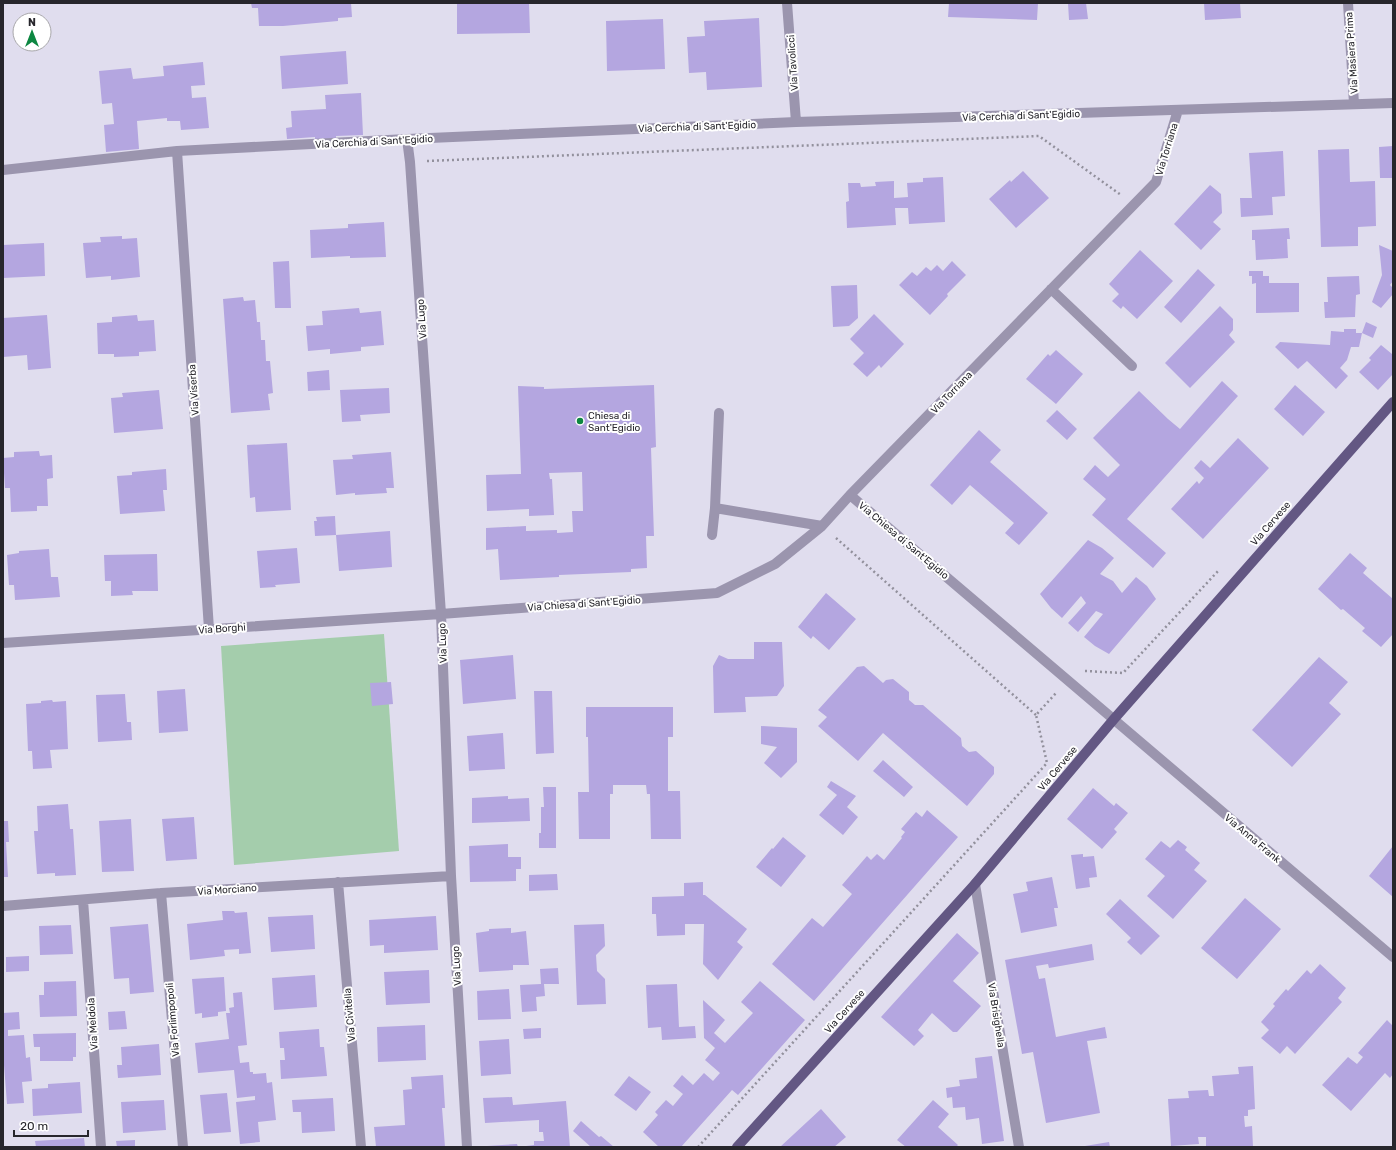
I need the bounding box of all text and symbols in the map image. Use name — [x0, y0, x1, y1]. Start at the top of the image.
street label: Via Masiera Prima — [1343, 11, 1361, 94]
north arrow — [12, 12, 52, 52]
text: N — [28, 16, 36, 29]
street label: Via Tavolicci — [785, 34, 801, 91]
street label: Via Cerchia di Sant'Egidio — [962, 108, 1080, 124]
street label: Via Cerchia di Sant'Egidio — [638, 119, 756, 135]
street label: Via Torriana — [1153, 122, 1181, 177]
street label: Via Cerchia di Sant'Egidio — [315, 133, 434, 151]
street label: Via Lugo — [415, 298, 429, 339]
street label: Via Viserba — [186, 364, 202, 416]
street label: Via Torriana — [929, 369, 975, 416]
place label: Chiesa di Sant'Egidio — [588, 410, 641, 434]
marker: Chiesa di Sant'Egidio — [575, 416, 585, 426]
street label: Via Cervese — [1248, 499, 1293, 548]
street label: Via Chiesa di Sant'Egidio — [856, 500, 951, 582]
street label: Via Chiesa di Sant'Egidio — [527, 594, 642, 614]
street label: Via Borghi — [198, 621, 246, 637]
street label: Via Lugo — [436, 622, 450, 663]
street label: Via Cervese — [1036, 744, 1080, 793]
street label: Via Anna Frank — [1222, 812, 1284, 866]
street label: Via Morciano — [197, 882, 257, 898]
street label: Via Lugo — [450, 945, 464, 986]
street label: Via Forlimpopoli — [164, 982, 182, 1057]
street label: Via Brisighella — [985, 982, 1007, 1048]
street label: Via Cervese — [822, 987, 868, 1036]
street label: Via Civitella — [342, 988, 358, 1042]
street label: Via Meldola — [85, 997, 101, 1051]
scale bar — [14, 1112, 88, 1138]
text: 20 m — [20, 1119, 48, 1133]

